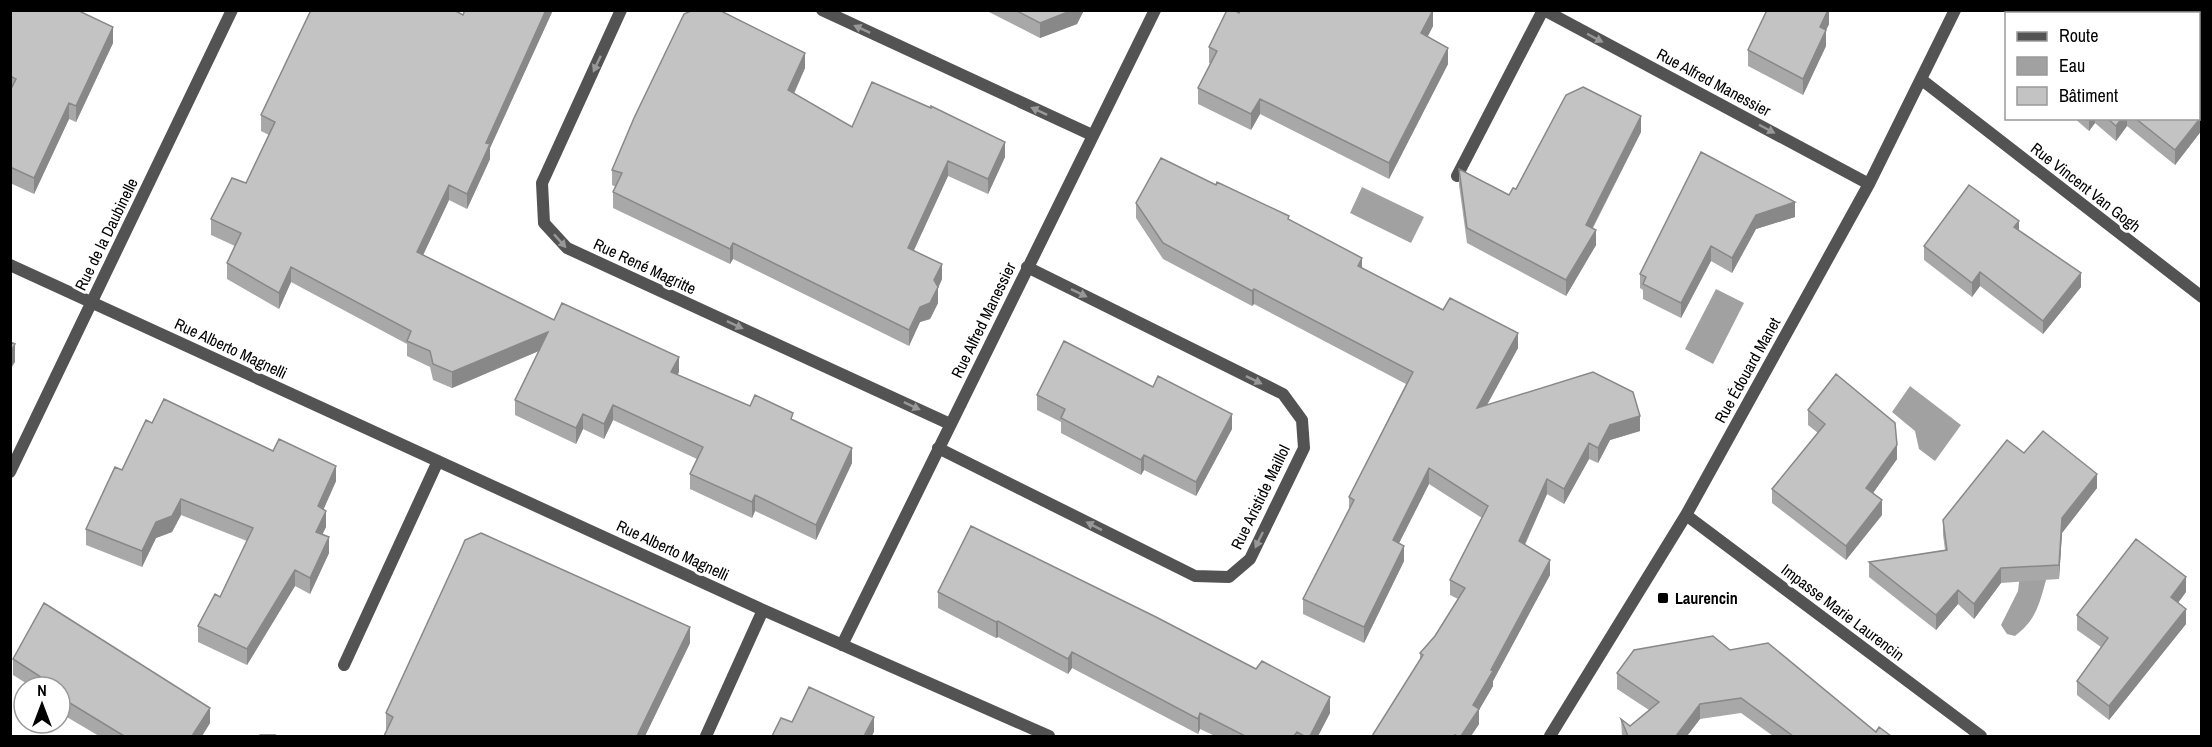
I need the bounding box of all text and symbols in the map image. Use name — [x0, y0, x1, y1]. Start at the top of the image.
legend — [2005, 12, 2200, 120]
text: Route — [2059, 23, 2098, 48]
one-way arrow — [853, 24, 870, 33]
one-way arrow — [1587, 33, 1604, 43]
street label: Rue Alfred Manessier — [1653, 43, 1775, 122]
text: Eau — [2059, 53, 2085, 78]
one-way arrow — [592, 55, 602, 73]
text: Bâtiment — [2059, 83, 2118, 108]
one-way arrow — [1030, 106, 1047, 115]
one-way arrow — [1759, 124, 1776, 134]
street label: Rue Vincent Van Gogh — [2027, 137, 2145, 237]
street label: Rue de la Daubinelle — [69, 174, 143, 294]
one-way arrow — [553, 233, 567, 248]
street label: Rue René Magritte — [590, 233, 700, 299]
street label: Rue Alfred Manessier — [945, 258, 1021, 382]
one-way arrow — [1071, 289, 1088, 298]
street label: Rue Alberto Magnelli — [171, 312, 291, 384]
street label: Rue Édouard Manet — [1709, 313, 1785, 427]
one-way arrow — [726, 320, 744, 330]
one-way arrow — [1246, 375, 1263, 384]
one-way arrow — [904, 401, 922, 411]
street label: Rue Aristide Maillol — [1225, 441, 1295, 553]
street label: Rue Alberto Magnelli — [613, 514, 733, 586]
one-way arrow — [1086, 521, 1103, 531]
one-way arrow — [1254, 532, 1263, 549]
street label: Impasse Marie Laurencin — [1777, 558, 1909, 666]
place label: Laurencin — [1675, 587, 1738, 609]
marker: Laurencin — [1656, 591, 1670, 605]
north arrow — [12, 675, 72, 735]
text: N — [37, 679, 47, 701]

